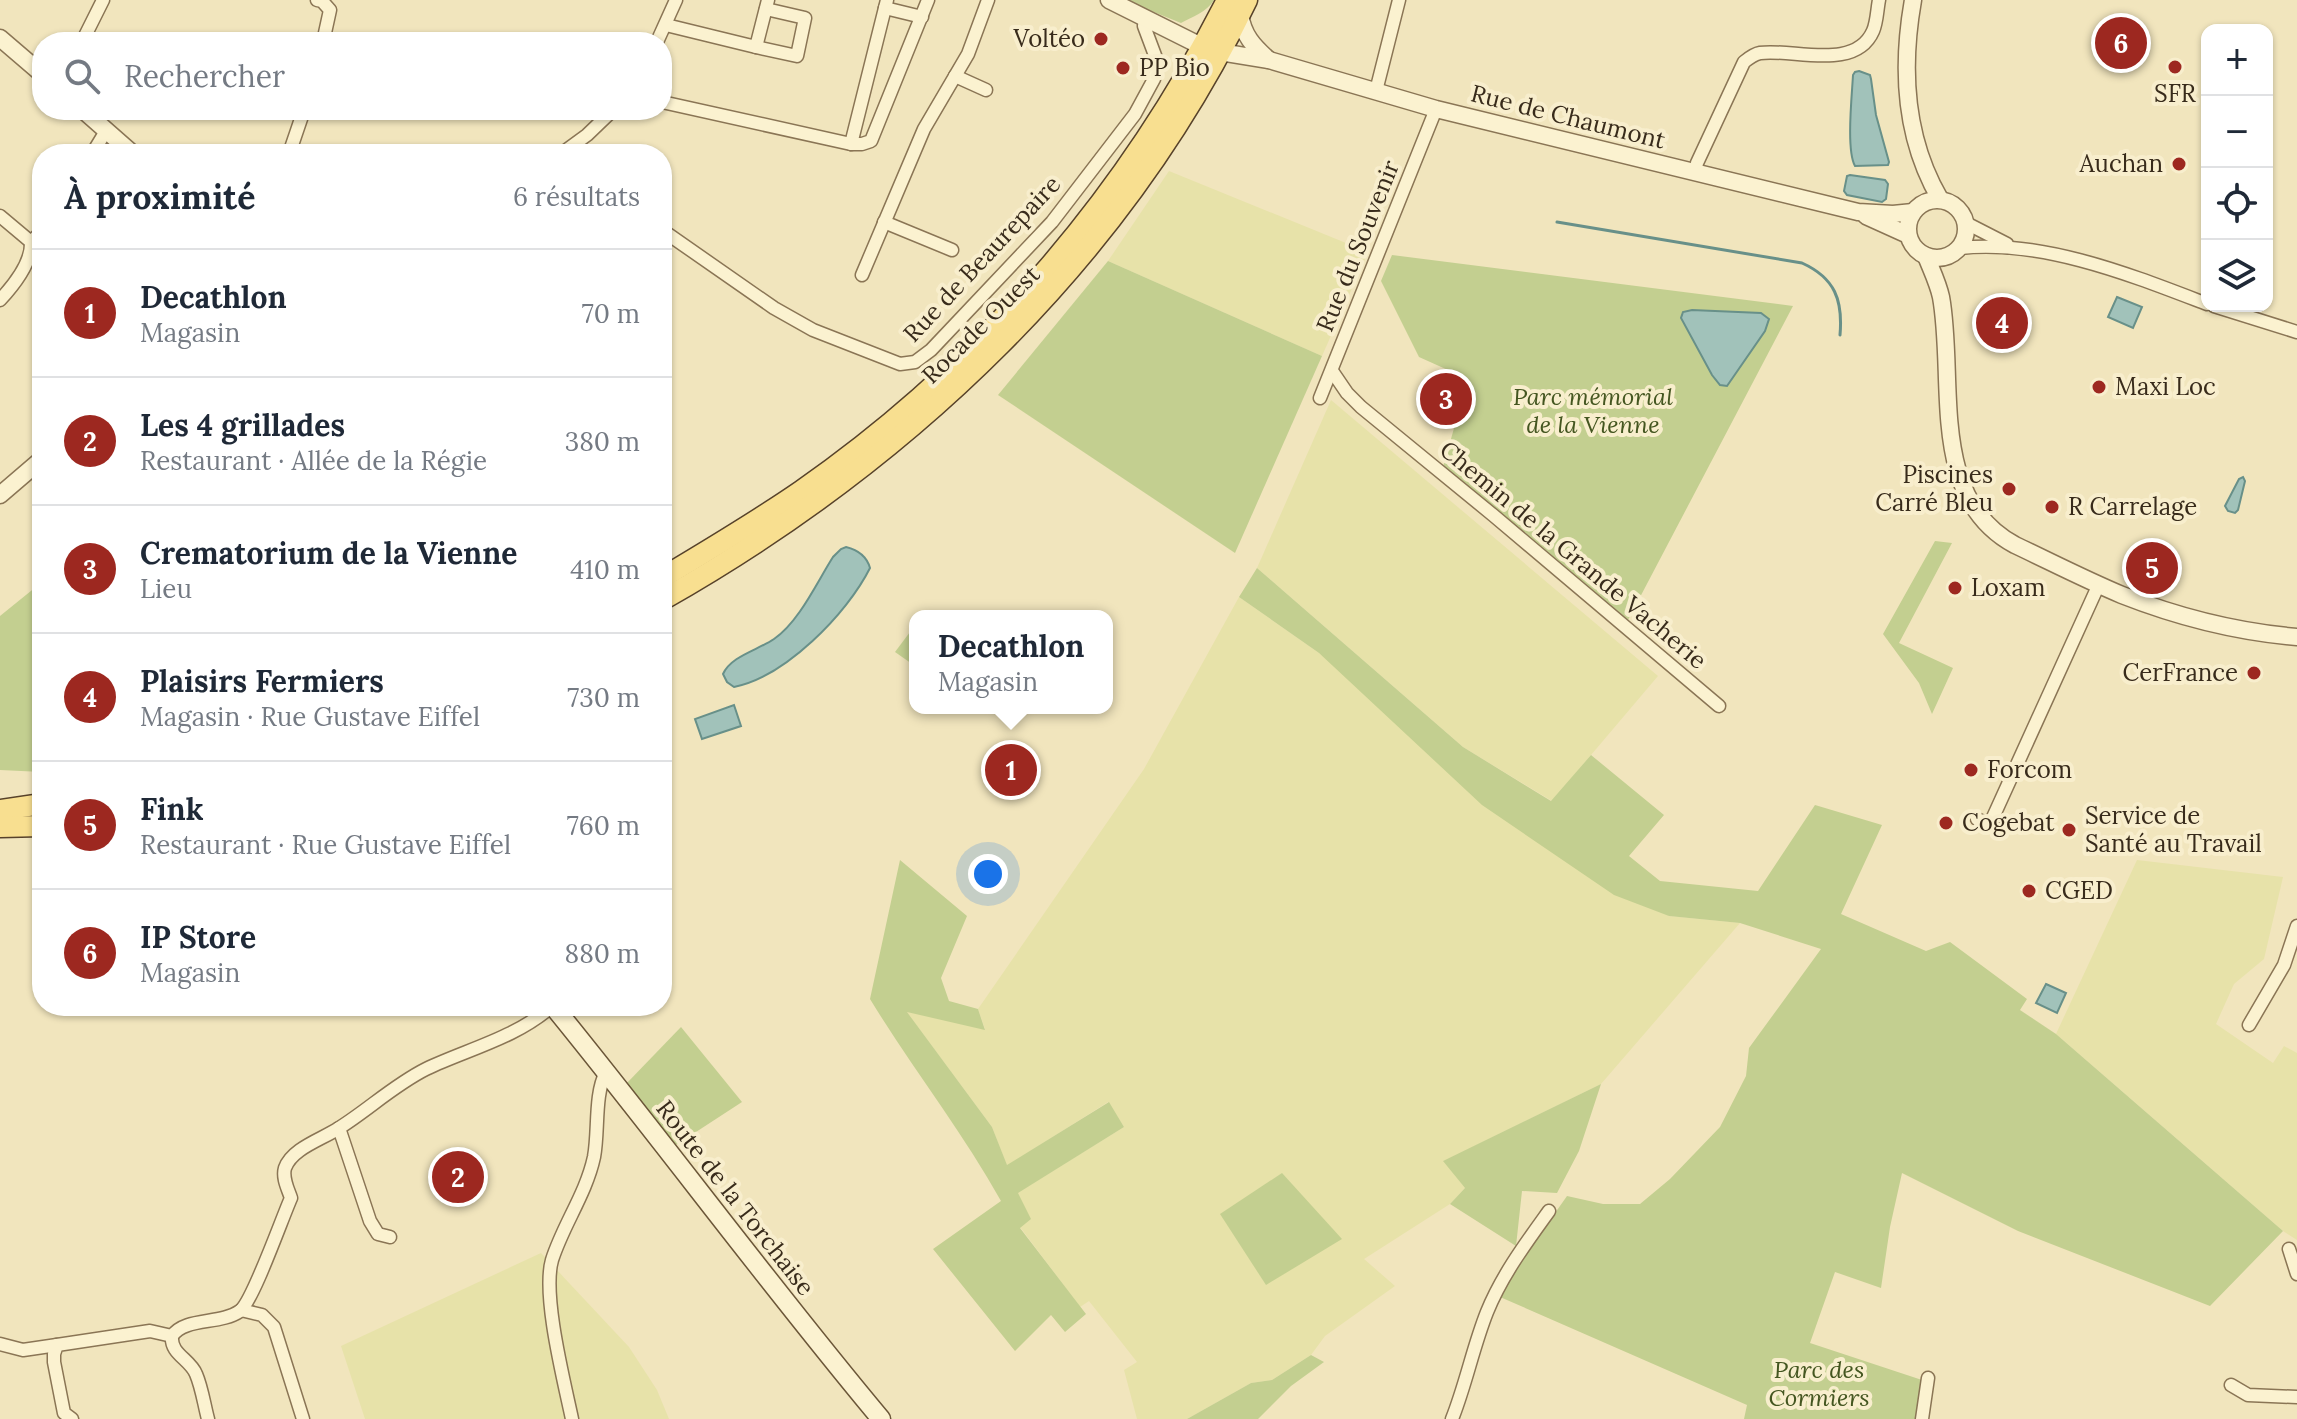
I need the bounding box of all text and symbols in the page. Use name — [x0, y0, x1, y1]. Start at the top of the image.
pin: 6 — [2095, 13, 2147, 73]
place label: Voltéo — [1012, 23, 1085, 54]
map controls — [2201, 24, 2273, 312]
button: + — [2201, 24, 2273, 96]
marker: Voltéo — [1092, 30, 1110, 48]
search box — [32, 32, 672, 120]
place label: PP Bio — [1139, 52, 1210, 83]
icon: search — [60, 54, 104, 98]
text: Rechercher — [124, 57, 285, 95]
marker: SFR — [2166, 58, 2184, 76]
marker: PP Bio — [1114, 59, 1132, 77]
street label: Rue de Chaumont — [1468, 77, 1669, 156]
place label: SFR — [2154, 78, 2197, 109]
button: − — [2201, 96, 2273, 168]
place label: Auchan — [2079, 148, 2163, 179]
street label: Rue du Souvenir — [1309, 155, 1406, 336]
marker: Auchan — [2170, 155, 2188, 173]
button: locate — [2201, 168, 2273, 240]
street label: Rue de Beaurepaire — [896, 169, 1067, 349]
text: À proximité — [64, 175, 255, 218]
text: 6 résultats — [513, 180, 640, 213]
button: layers — [2201, 240, 2273, 312]
street label: Rocade Ouest — [915, 259, 1047, 390]
text: Decathlon — [140, 278, 287, 316]
pin: 4 — [1976, 293, 2028, 353]
text: 1 — [85, 297, 95, 330]
text: 70 m — [582, 297, 640, 330]
text: Magasin — [140, 316, 240, 349]
pin: 3 — [1420, 369, 1472, 429]
place label: Maxi Loc — [2115, 371, 2216, 402]
marker: Maxi Loc — [2090, 378, 2108, 396]
park label: Parc mémorial de la Vienne — [1513, 381, 1673, 440]
text: Les 4 grillades — [140, 406, 345, 444]
text: 2 — [83, 425, 97, 458]
text: 380 m — [565, 425, 640, 458]
street label: Chemin de la Grande Vacherie — [1434, 434, 1713, 675]
text: Restaurant · Allée de la Régie — [140, 444, 487, 477]
place label: Piscines Carré Bleu — [1875, 459, 1993, 518]
marker: Piscines Carré Bleu — [2000, 480, 2018, 498]
place label: R Carrelage — [2068, 491, 2197, 522]
marker: R Carrelage — [2043, 498, 2061, 516]
text: Crematorium de la Vienne — [140, 534, 517, 572]
pin: 5 — [2126, 538, 2178, 598]
text: 3 — [83, 553, 97, 586]
text: 410 m — [570, 553, 640, 586]
text: Lieu — [140, 572, 192, 605]
place label: Loxam — [1971, 572, 2045, 603]
marker: Loxam — [1946, 579, 1964, 597]
popup — [909, 610, 1113, 714]
text: Decathlon — [938, 627, 1084, 665]
place label: CerFrance — [2123, 657, 2238, 688]
text: Plaisirs Fermiers — [140, 662, 384, 700]
marker: CerFrance — [2245, 664, 2263, 682]
text: Magasin — [938, 665, 1038, 698]
text: 4 — [83, 681, 97, 714]
text: 730 m — [567, 681, 640, 714]
text: Magasin · Rue Gustave Eiffel — [140, 700, 480, 733]
pin: 1 — [985, 740, 1037, 800]
place label: Forcom — [1987, 754, 2072, 785]
marker: Forcom — [1962, 761, 1980, 779]
text: Fink — [140, 790, 204, 828]
place label: Service de Santé au Travail — [2085, 800, 2262, 859]
place label: Cogebat — [1962, 807, 2055, 838]
text: 5 — [83, 809, 97, 842]
text: 760 m — [567, 809, 640, 842]
marker: Cogebat — [1937, 814, 1955, 832]
marker: Service de Santé au Travail — [2060, 821, 2078, 839]
text: Restaurant · Rue Gustave Eiffel — [140, 828, 511, 861]
your location — [968, 854, 1008, 894]
place label: CGED — [2045, 875, 2113, 906]
marker: CGED — [2020, 882, 2038, 900]
text: IP Store — [140, 918, 256, 956]
text: 6 — [83, 937, 97, 970]
text: 880 m — [565, 937, 640, 970]
text: Magasin — [140, 956, 240, 989]
street label: Route de la Torchaise — [649, 1094, 821, 1302]
pin: 2 — [432, 1147, 484, 1207]
park label: Parc des Cormiers — [1768, 1354, 1870, 1413]

